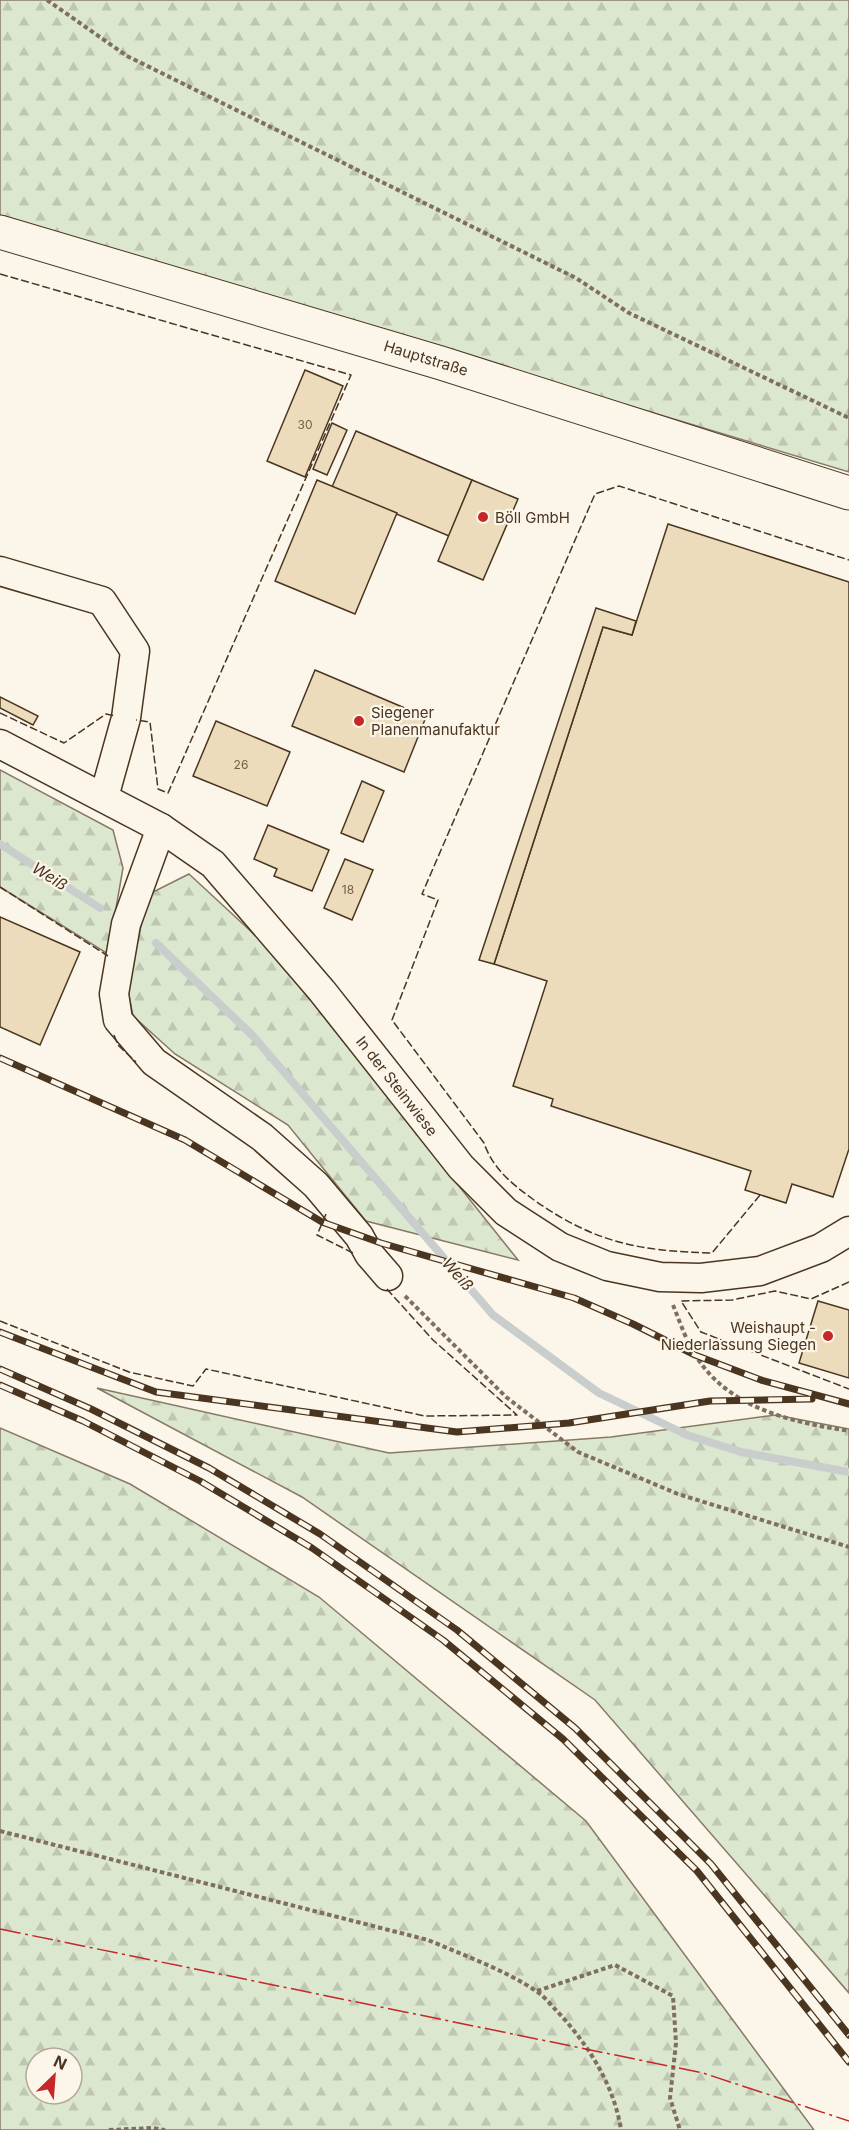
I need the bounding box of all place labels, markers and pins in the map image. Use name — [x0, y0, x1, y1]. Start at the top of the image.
place label: Böll GmbH — [495, 508, 570, 527]
marker: Böll GmbH — [476, 510, 490, 524]
place label: Siegener Planenmanufaktur — [371, 703, 500, 739]
marker: Siegener Planenmanufaktur — [352, 714, 366, 728]
place label: Weishaupt - Niederlassung Siegen — [661, 1318, 816, 1354]
marker: Weishaupt - Niederlassung Siegen — [821, 1329, 835, 1343]

